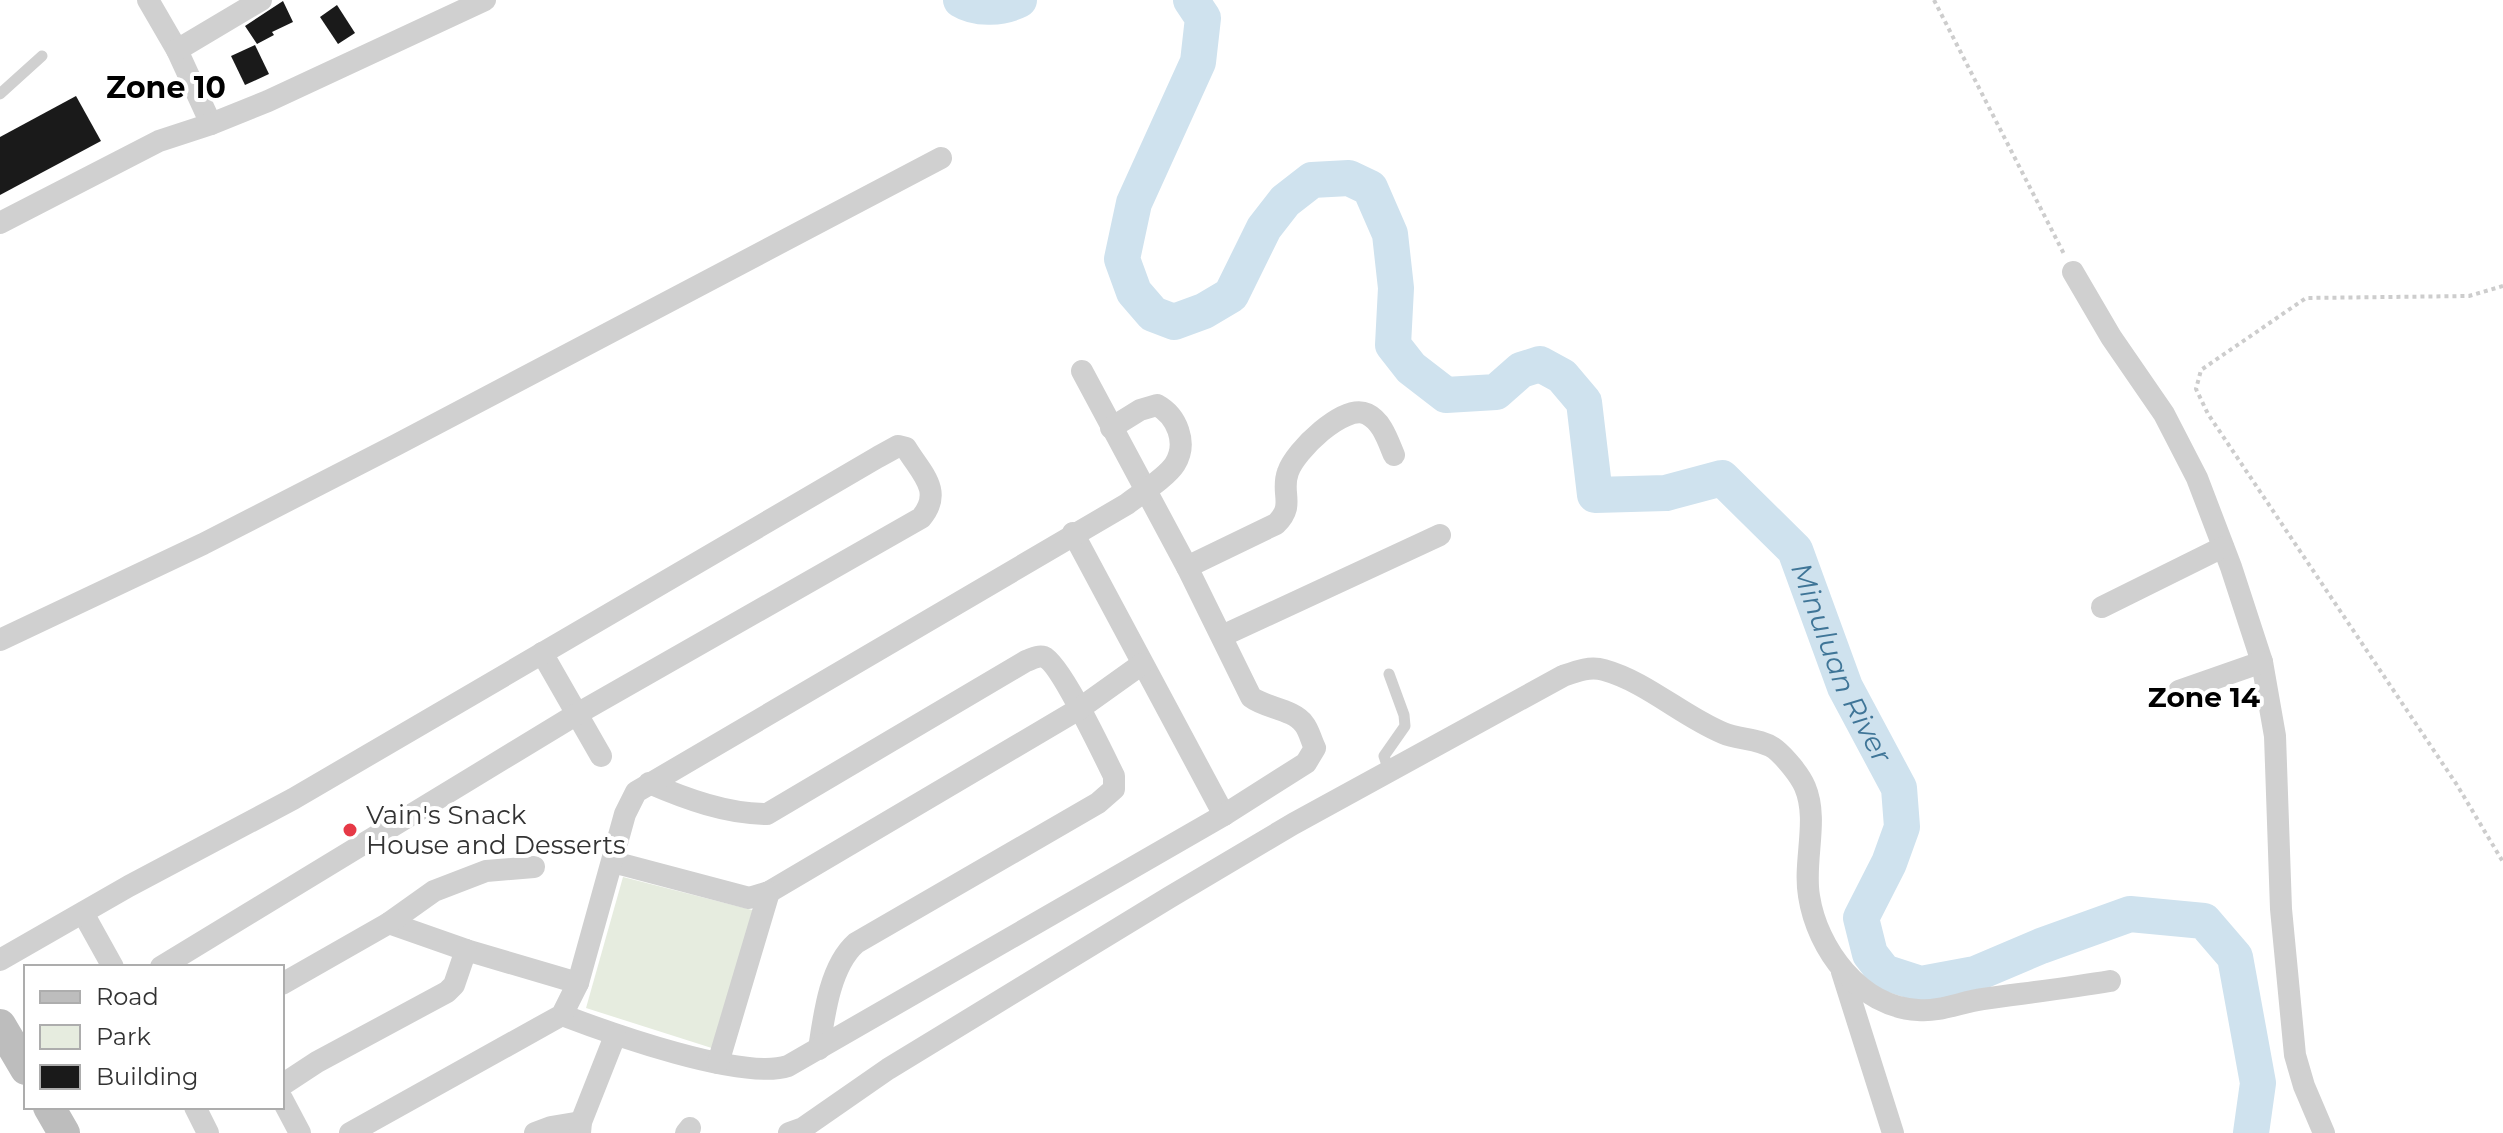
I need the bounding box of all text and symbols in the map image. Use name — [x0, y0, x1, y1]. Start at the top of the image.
district label: Zone 10 — [106, 69, 226, 106]
water label: Minuluan River — [1784, 558, 1900, 769]
district label: Zone 14 — [2148, 680, 2261, 714]
place label: Vain's Snack House and Desserts — [366, 799, 626, 861]
marker: Vain's Snack House and Desserts — [341, 821, 359, 839]
legend — [24, 965, 284, 1109]
text: Road — [96, 982, 159, 1011]
text: Park — [96, 1022, 151, 1051]
text: Building — [96, 1062, 199, 1091]

